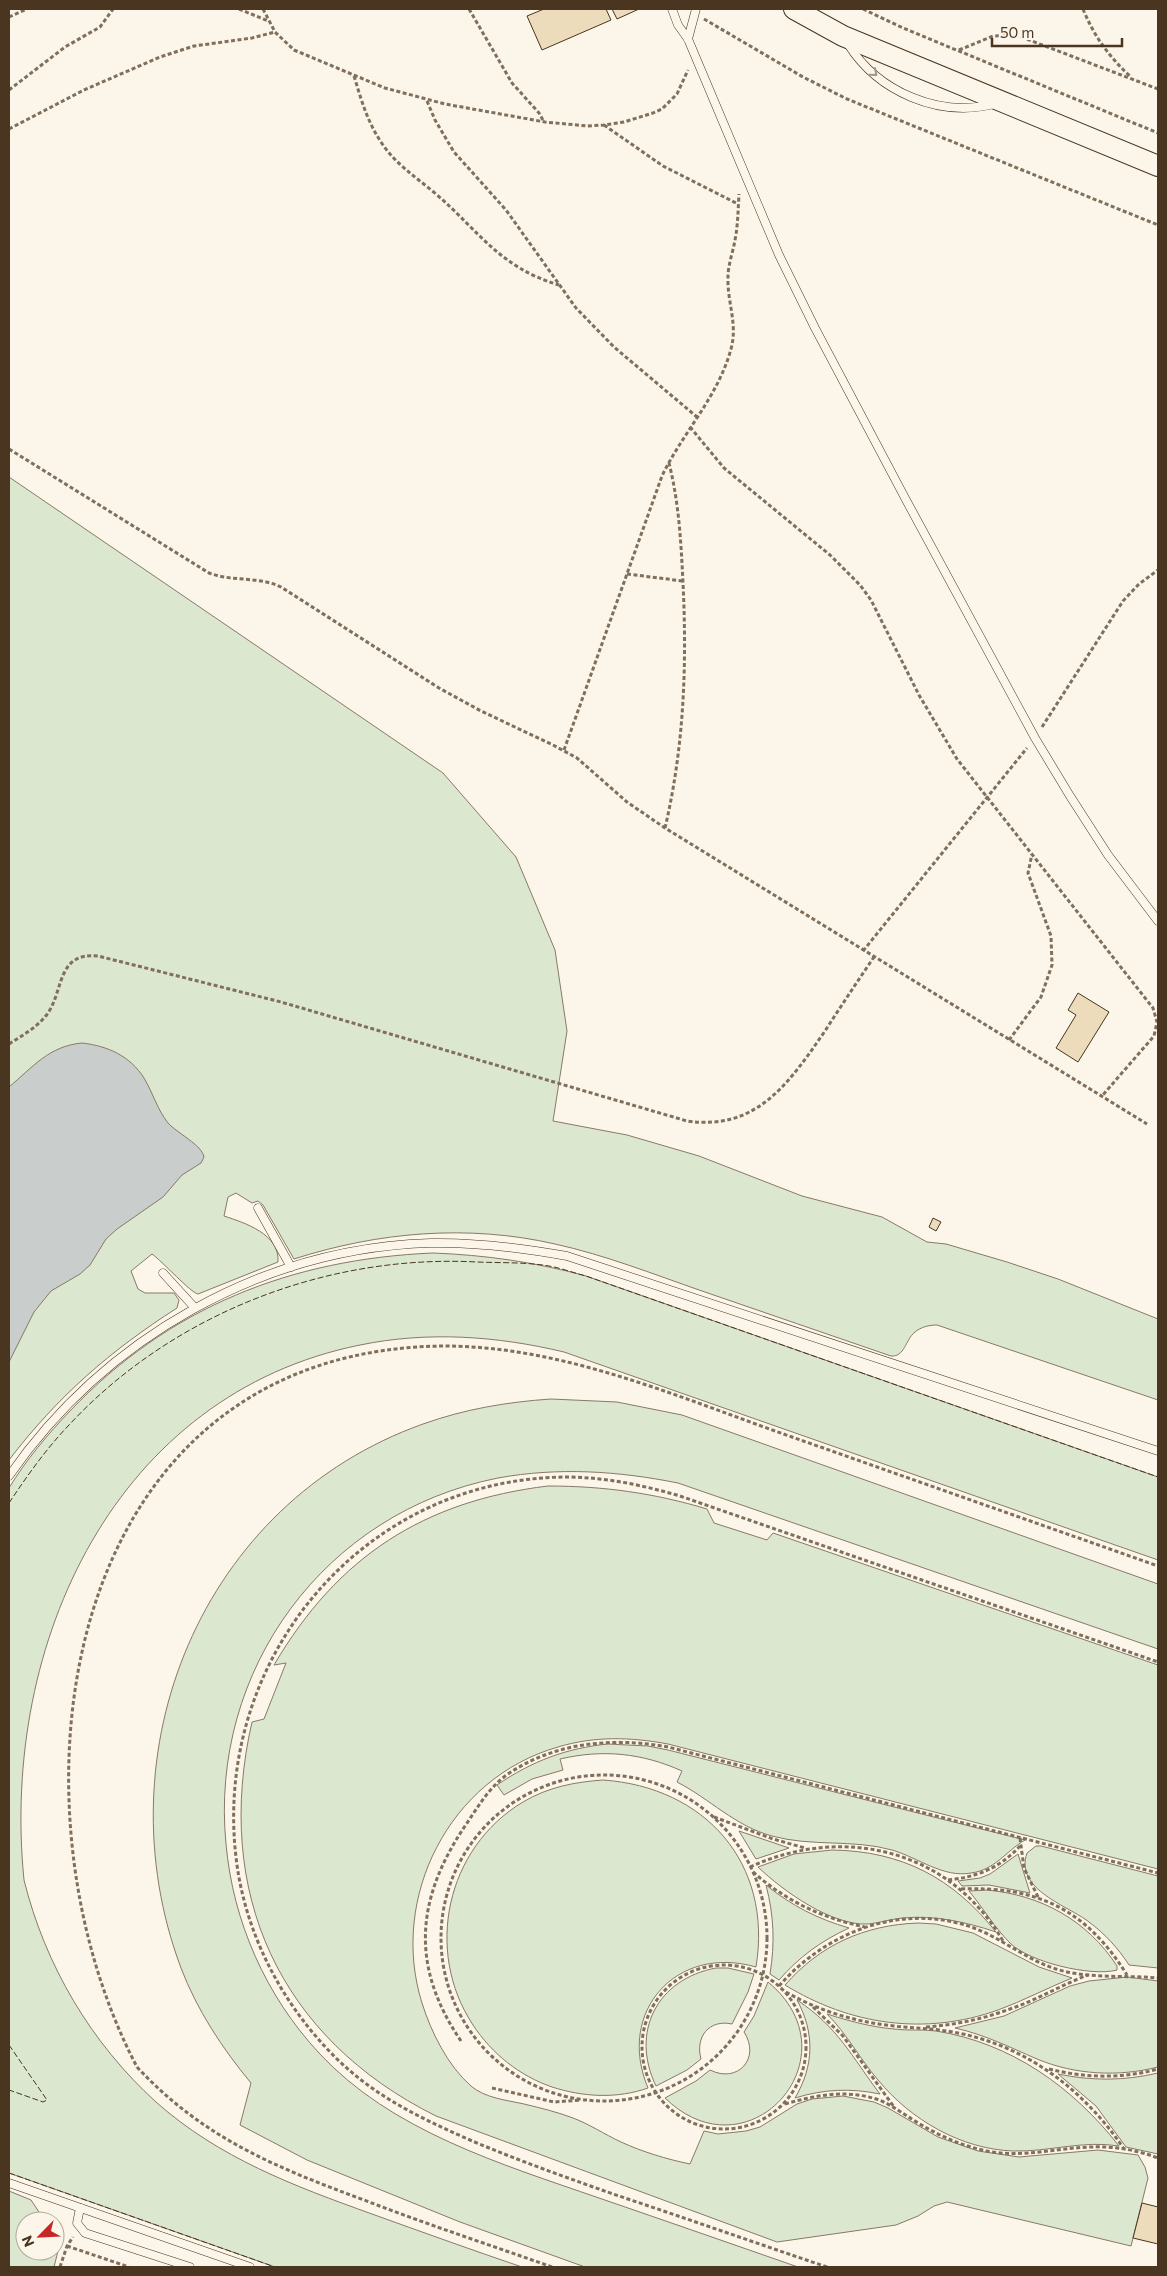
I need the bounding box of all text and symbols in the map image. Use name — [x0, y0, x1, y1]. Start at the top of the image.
scale bar — [992, 15, 1122, 47]
text: 50 m — [1000, 23, 1034, 41]
one-way arrow — [868, 67, 877, 76]
north arrow — [15, 2211, 65, 2261]
text: N — [18, 2233, 38, 2250]

